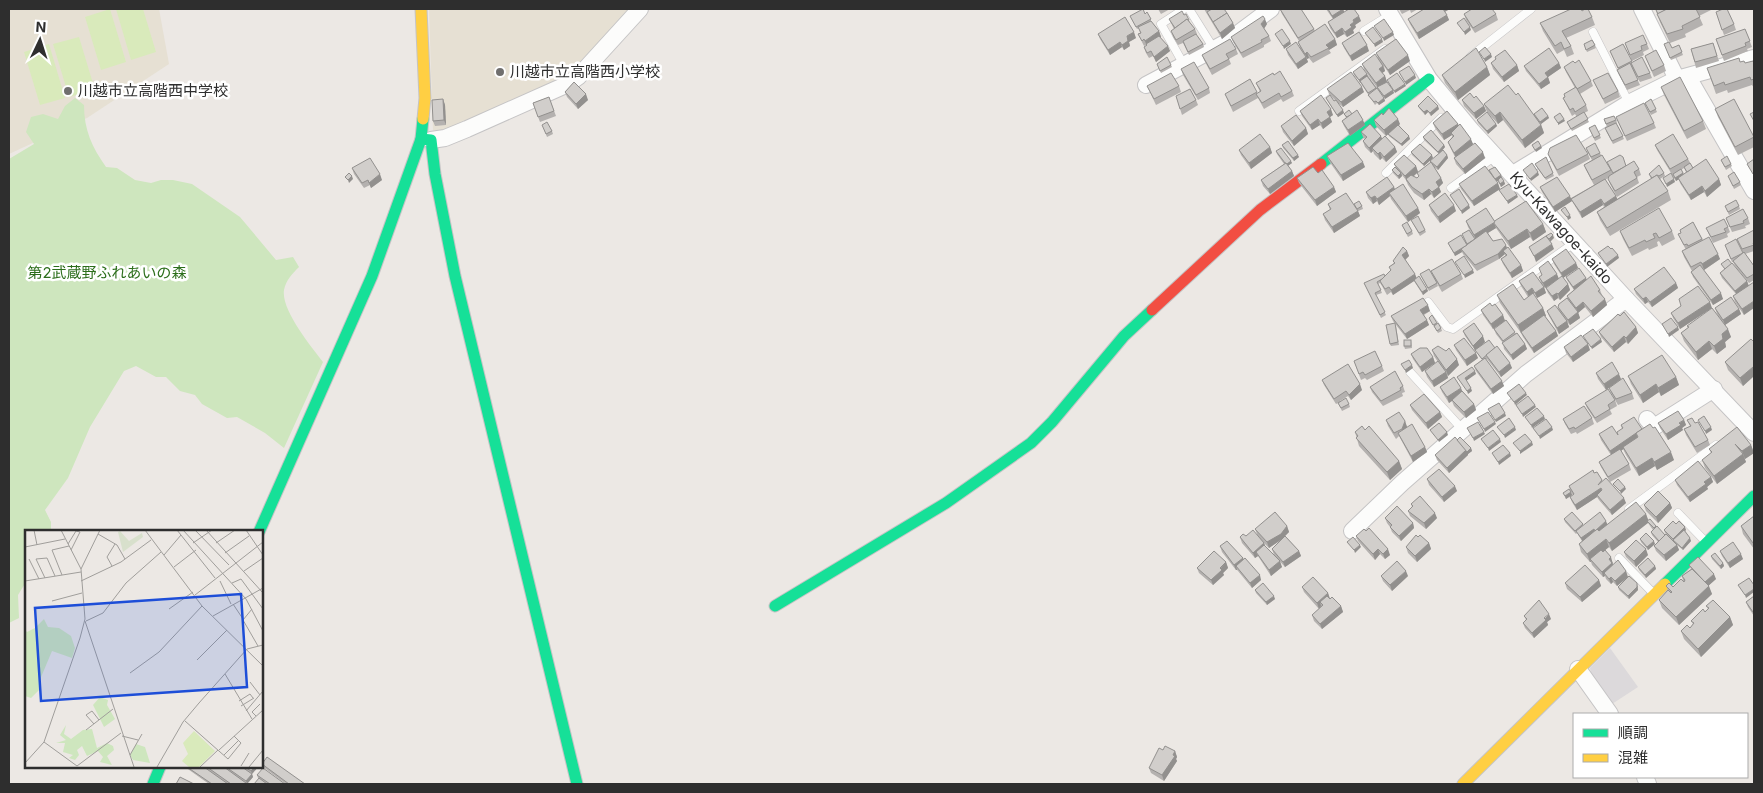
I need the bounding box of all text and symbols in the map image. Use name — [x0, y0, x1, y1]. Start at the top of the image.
north arrow — [15, 15, 65, 65]
text: N — [35, 18, 47, 35]
place label: 川越市立高階西小学校 — [510, 62, 660, 81]
marker: 川越市立高階西小学校 — [494, 66, 506, 78]
place label: 川越市立高階西中学校 — [78, 81, 228, 100]
marker: 川越市立高階西中学校 — [62, 85, 74, 97]
street label: Kyu-Kawagoe-kaido — [1506, 168, 1617, 288]
park label: 第2武蔵野ふれあいの森 — [27, 263, 187, 282]
inset map — [25, 530, 262, 768]
legend — [1573, 713, 1748, 778]
text: 順調 — [1618, 723, 1648, 742]
text: 混雑 — [1618, 748, 1648, 767]

